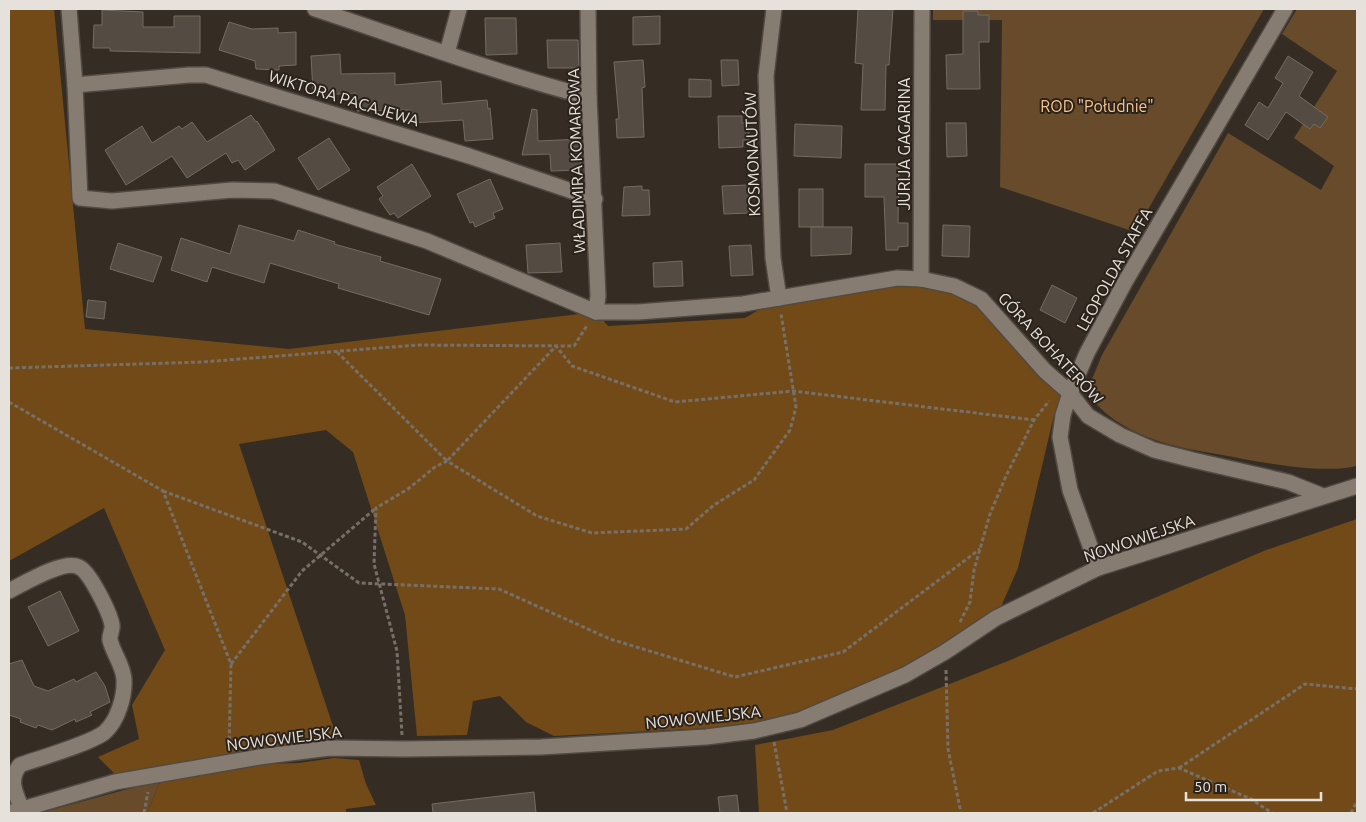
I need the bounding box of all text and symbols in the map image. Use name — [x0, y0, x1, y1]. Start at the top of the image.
street label: WIKTORA PACAJEWA — [267, 67, 422, 130]
street label: WŁADIMIRA KOMAROWA — [564, 67, 588, 254]
street label: JURIJA GAGARINA — [895, 77, 913, 210]
street label: KOSMONAUTÓW — [740, 91, 763, 217]
park label: ROD "Południe" — [1040, 97, 1154, 115]
street label: LEOPOLDA STAFFA — [1073, 204, 1156, 334]
street label: GÓRA BOHATERÓW — [995, 288, 1108, 408]
street label: NOWOWIEJSKA — [1081, 510, 1197, 565]
street label: NOWOWIEJSKA — [644, 702, 762, 732]
street label: NOWOWIEJSKA — [225, 722, 343, 754]
scale bar — [1186, 770, 1321, 802]
text: 50 m — [1194, 778, 1227, 795]

